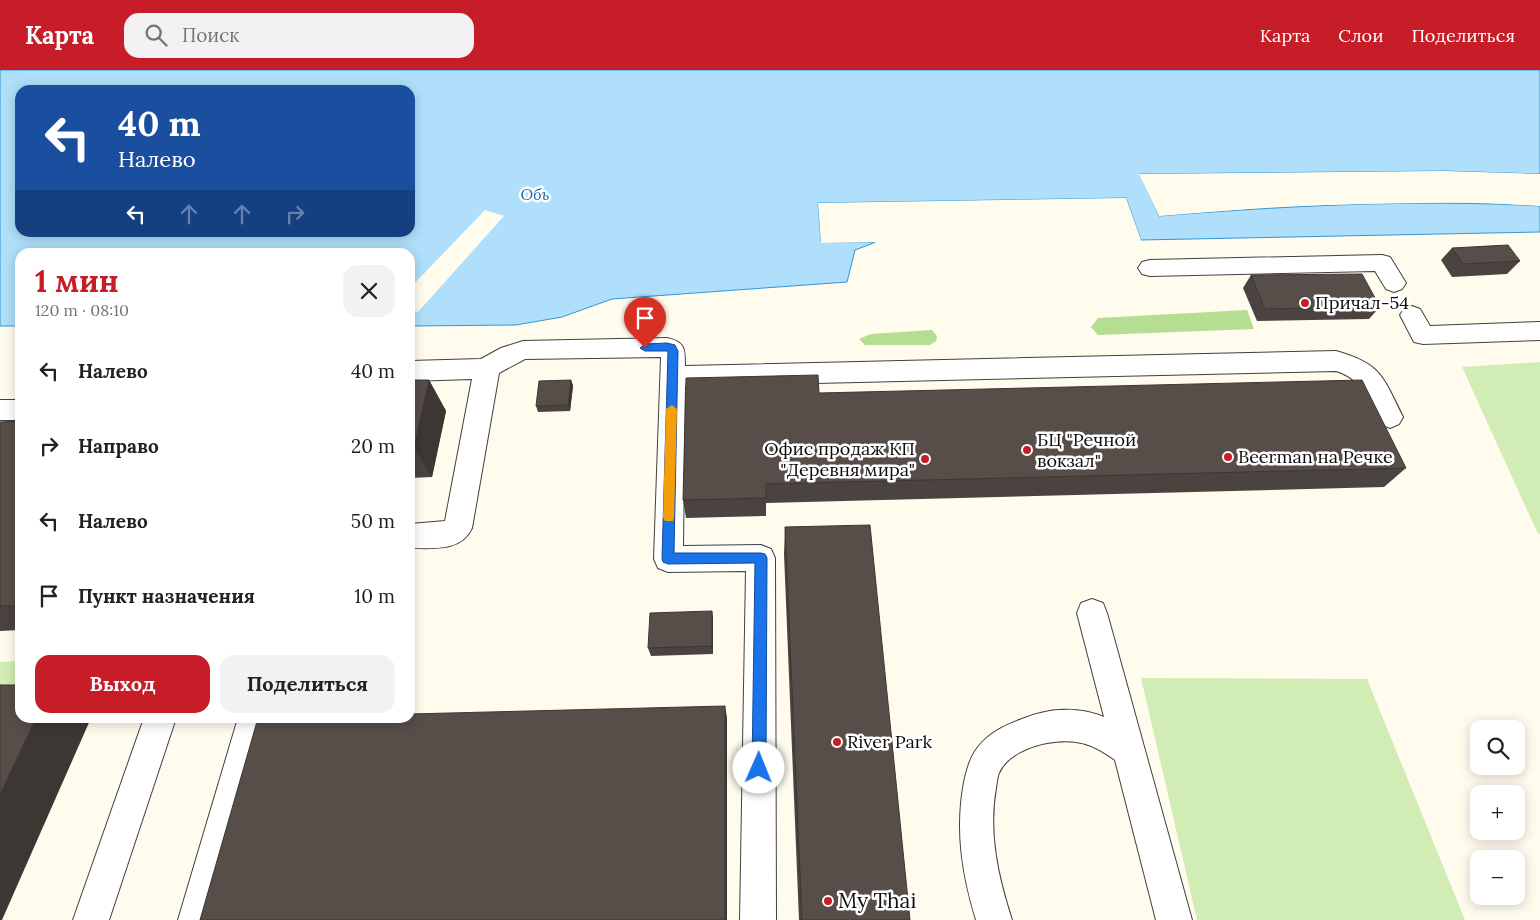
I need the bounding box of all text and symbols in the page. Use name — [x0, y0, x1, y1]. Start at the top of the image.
search box — [124, 13, 474, 58]
text: Карта — [25, 20, 94, 51]
icon: search — [142, 21, 170, 49]
text: Поиск — [182, 23, 240, 47]
text: Карта — [1260, 24, 1310, 47]
text: Слои — [1338, 24, 1383, 47]
text: Поделиться — [1411, 24, 1515, 47]
text: 40 m — [118, 101, 201, 146]
icon: left — [35, 105, 100, 170]
text: Налево — [118, 145, 196, 173]
water label: Обь — [521, 184, 550, 204]
icon: left — [122, 200, 150, 228]
icon: ahead — [175, 200, 203, 228]
icon: ahead — [228, 200, 256, 228]
icon: right — [281, 200, 309, 228]
text: 1 мин — [35, 262, 119, 300]
button: close — [343, 265, 395, 317]
place label: Причал-54 — [1315, 291, 1409, 314]
pin — [624, 297, 666, 348]
marker: Причал-54 — [1299, 297, 1311, 309]
text: 120 m · 08:10 — [35, 300, 129, 320]
icon: arrive — [631, 304, 659, 332]
icon: left — [35, 357, 63, 385]
text: Налево — [78, 359, 148, 383]
text: 40 m — [351, 359, 395, 383]
place label: БЦ "Речной вокзал" — [1037, 428, 1136, 472]
icon: right — [35, 432, 63, 460]
text: Направо — [78, 434, 159, 458]
text: 20 m — [351, 434, 395, 458]
place label: Офис продаж КП "Деревня мира" — [764, 437, 915, 481]
marker: БЦ "Речной вокзал" — [1021, 444, 1033, 456]
place label: Beerman на Речке — [1238, 445, 1393, 468]
marker: Beerman на Речке — [1222, 451, 1234, 463]
marker: Офис продаж КП "Деревня мира" — [919, 453, 931, 465]
icon: left — [35, 507, 63, 535]
text: Налево — [78, 509, 148, 533]
text: 50 m — [351, 509, 395, 533]
icon: arrive — [35, 582, 63, 610]
text: Пункт назначения — [78, 584, 255, 608]
text: 10 m — [354, 584, 395, 608]
button: Выход — [35, 655, 210, 713]
button: Поделиться — [220, 655, 395, 713]
map controls — [1470, 720, 1525, 905]
button: search — [1470, 720, 1525, 775]
place label: River Park — [847, 730, 932, 753]
marker: River Park — [831, 736, 843, 748]
position arrow — [732, 741, 784, 793]
button: + — [1470, 785, 1525, 840]
button: − — [1470, 850, 1525, 905]
place label: My Thai — [838, 887, 916, 914]
marker: My Thai — [822, 895, 834, 907]

